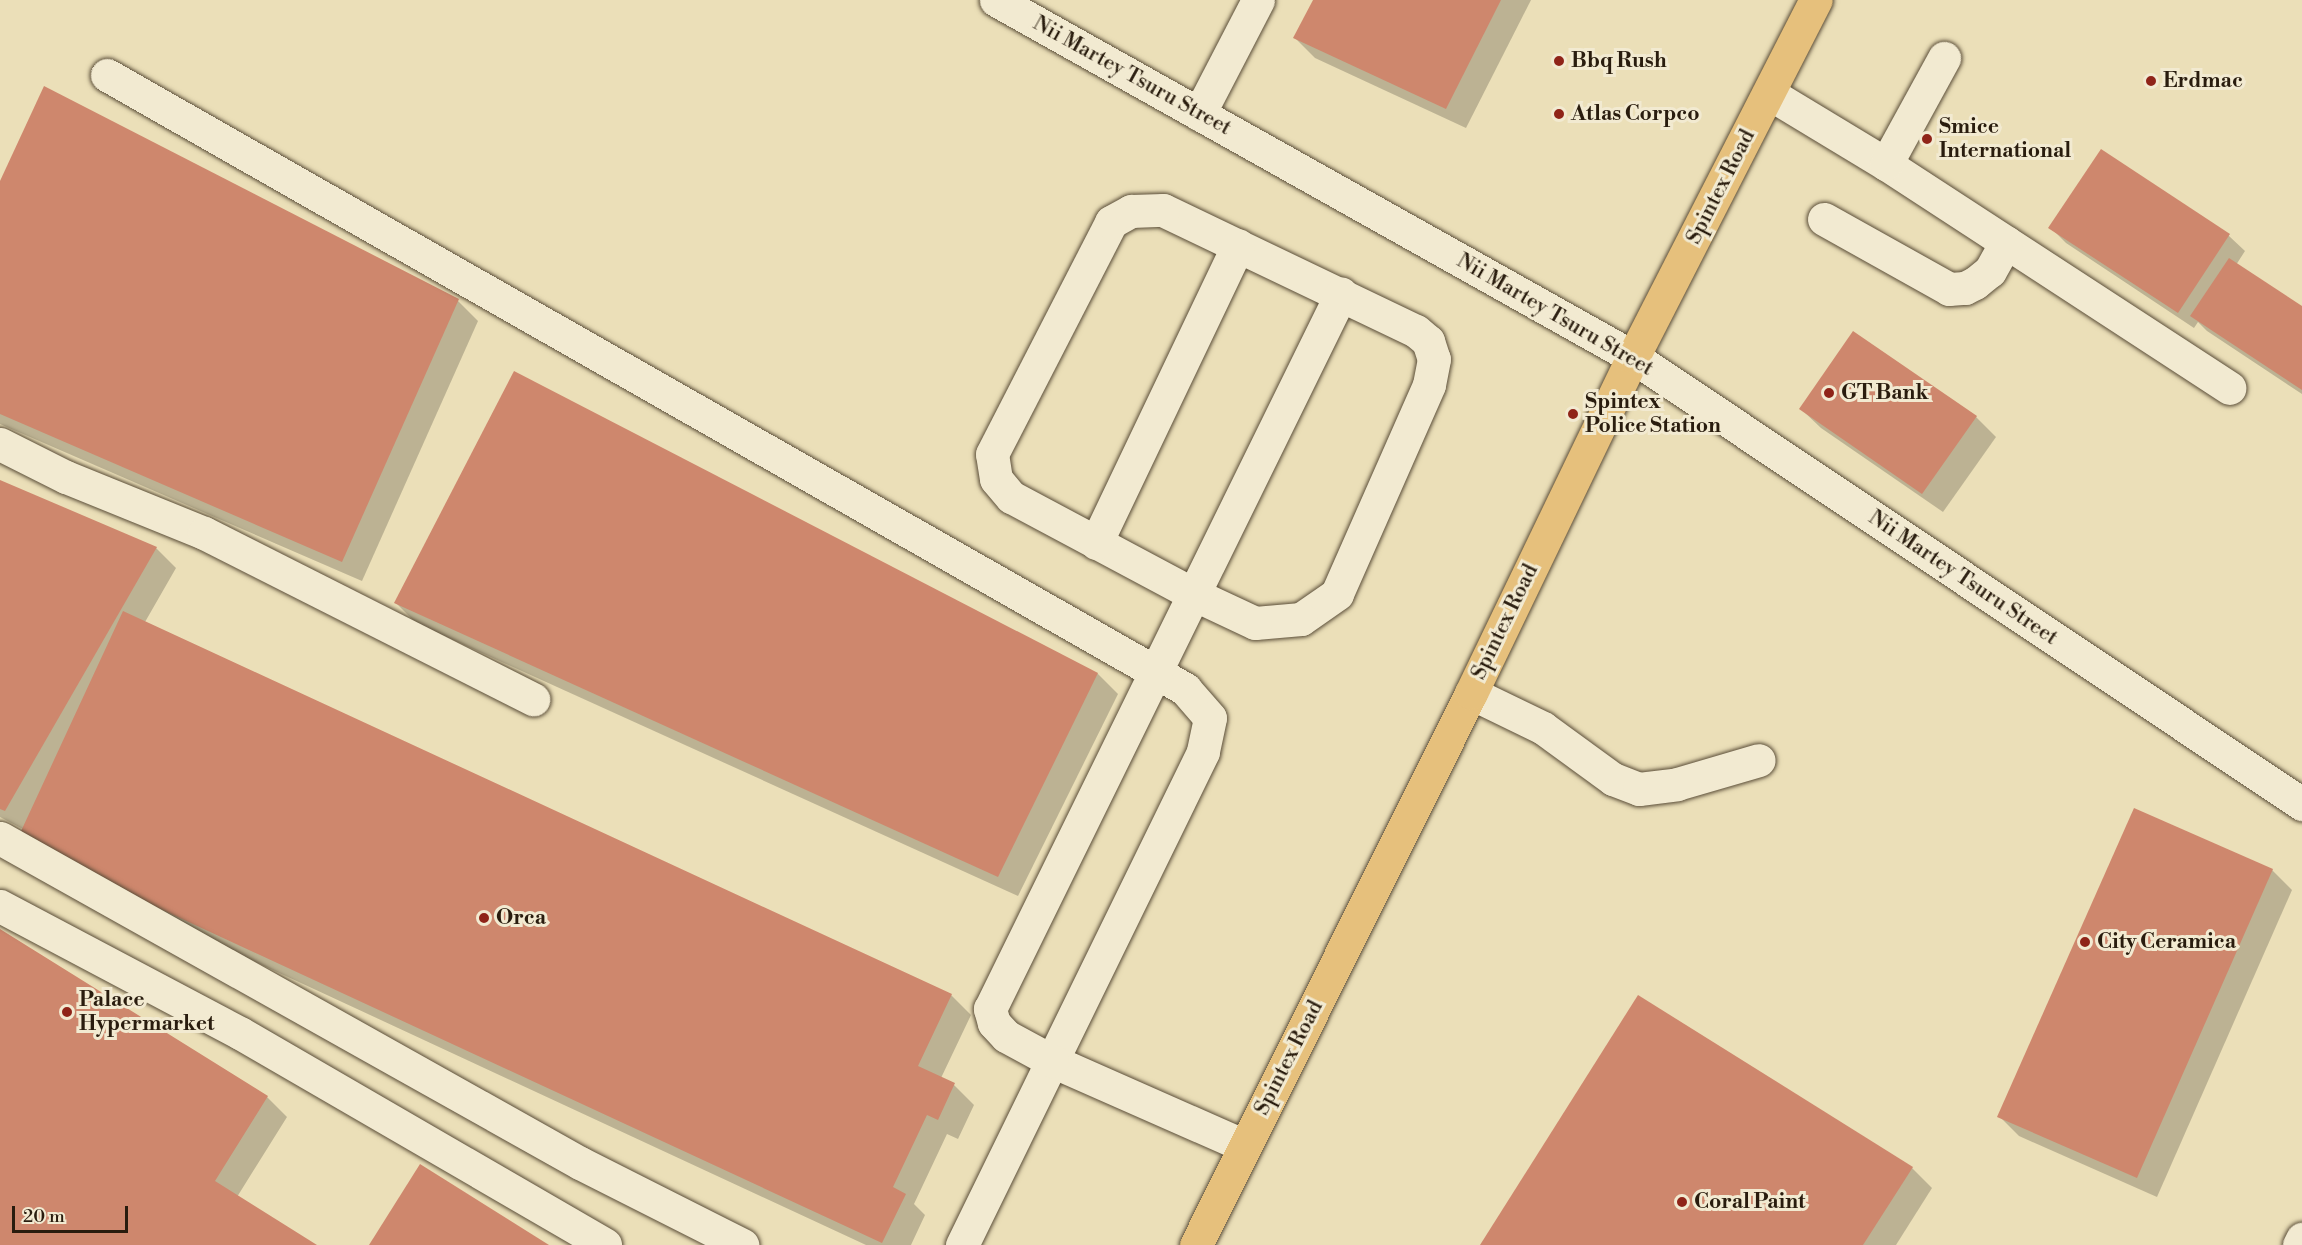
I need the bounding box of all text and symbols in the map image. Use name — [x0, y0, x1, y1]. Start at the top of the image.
street label: Nii Martey Tsuru Street — [1028, 11, 1236, 141]
place label: Bbq Rush — [1571, 48, 1667, 74]
marker: Bbq Rush — [1552, 54, 1566, 68]
place label: Erdmac — [2163, 68, 2243, 94]
marker: Erdmac — [2144, 74, 2158, 88]
place label: Atlas Corpco — [1571, 101, 1700, 127]
marker: Atlas Corpco — [1552, 107, 1566, 121]
place label: Smice International — [1939, 114, 2071, 164]
street label: Spintex Road — [1681, 126, 1761, 248]
marker: Smice International — [1920, 132, 1934, 146]
street label: Nii Martey Tsuru Street — [1452, 248, 1658, 382]
place label: GT Bank — [1841, 380, 1928, 406]
marker: GT Bank — [1822, 386, 1836, 400]
place label: Spintex Police Station — [1585, 389, 1721, 439]
marker: Spintex Police Station — [1566, 407, 1580, 421]
street label: Nii Martey Tsuru Street — [1864, 505, 2062, 651]
street label: Spintex Road — [1466, 560, 1544, 684]
place label: Orca — [496, 905, 546, 931]
marker: Orca — [477, 911, 491, 925]
place label: City Ceramica — [2097, 929, 2236, 955]
marker: City Ceramica — [2078, 935, 2092, 949]
place label: Palace Hypermarket — [79, 987, 214, 1037]
street label: Spintex Road — [1249, 997, 1329, 1119]
marker: Palace Hypermarket — [60, 1005, 74, 1019]
place label: Coral Paint — [1694, 1189, 1806, 1215]
scale bar — [15, 1194, 130, 1232]
marker: Coral Paint — [1675, 1195, 1689, 1209]
text: 20 m — [23, 1205, 65, 1228]

